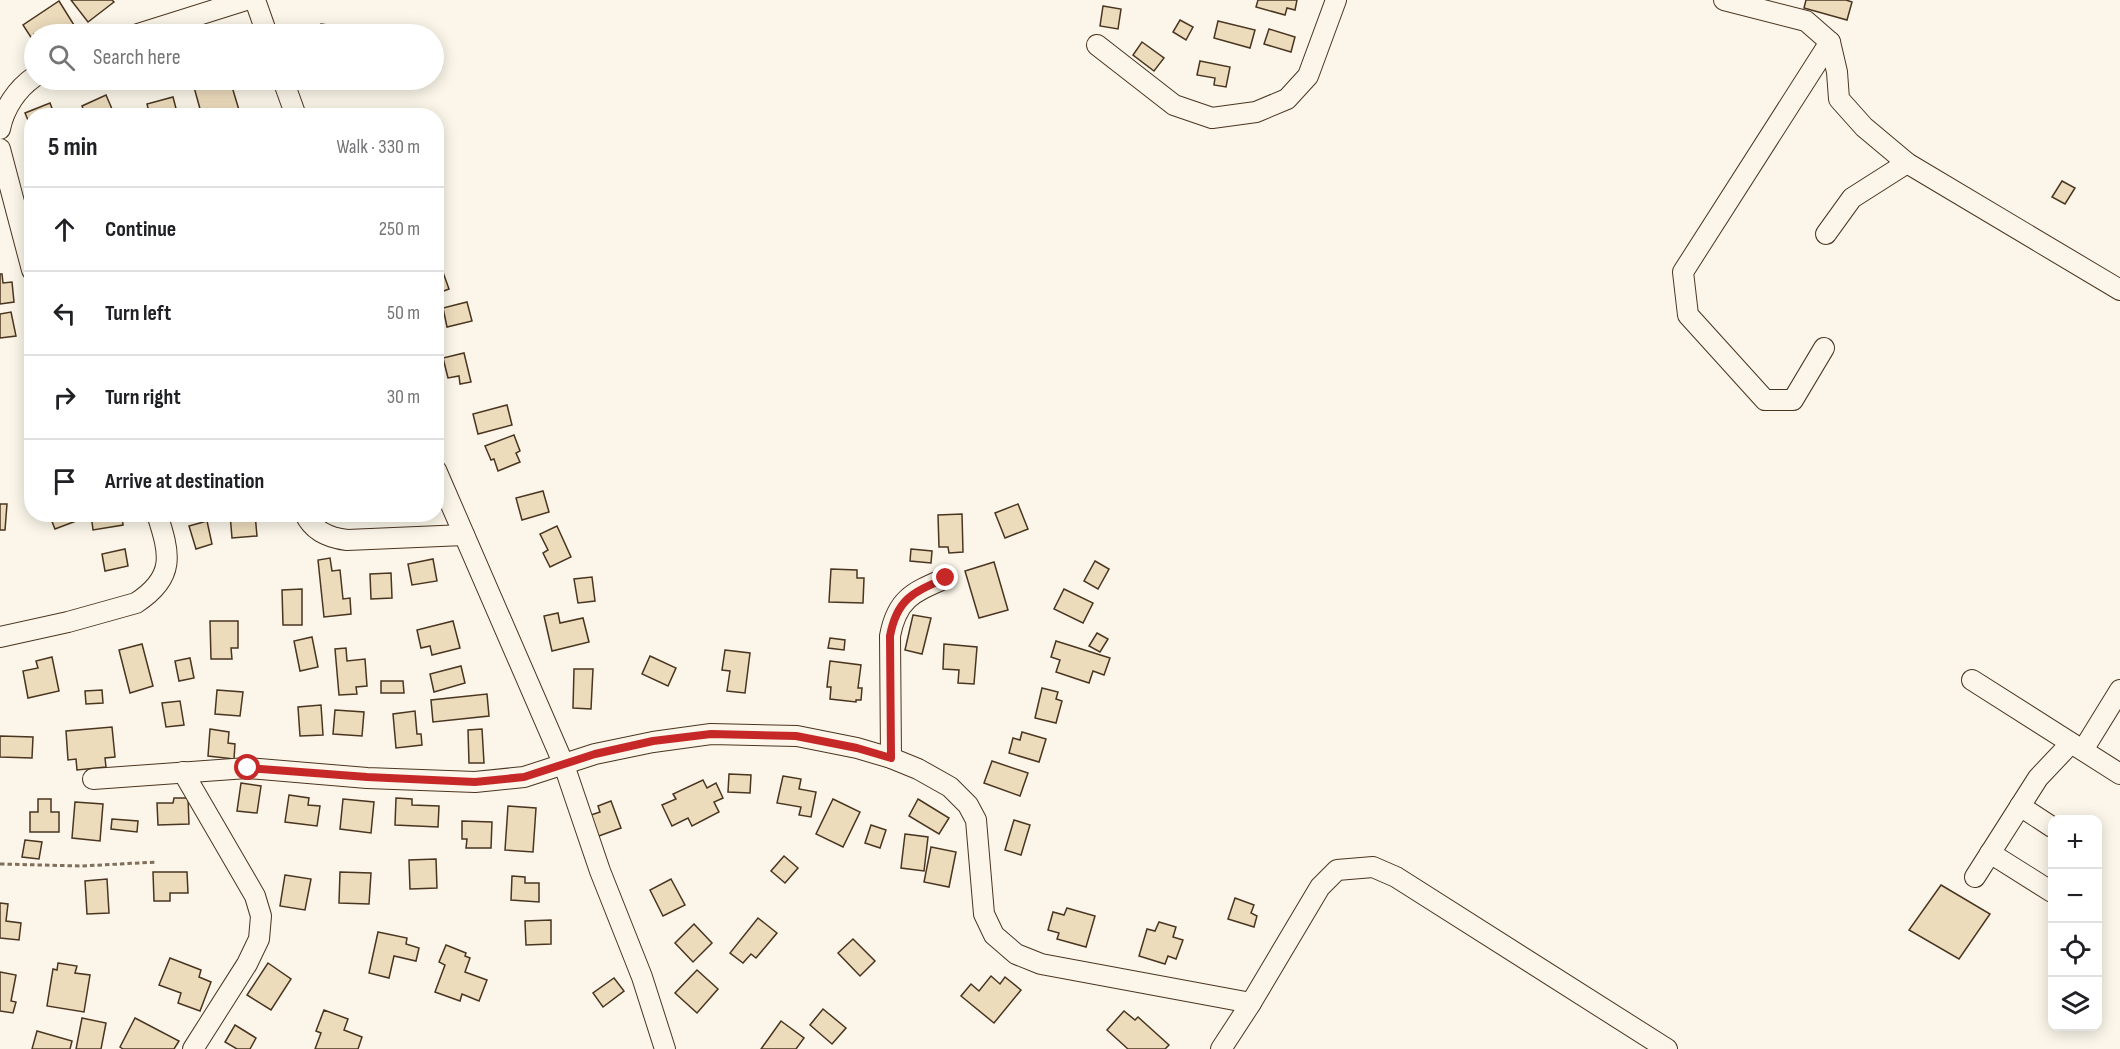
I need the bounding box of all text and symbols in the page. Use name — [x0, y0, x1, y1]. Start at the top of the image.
search box — [24, 24, 444, 90]
icon: search — [45, 41, 78, 74]
text: Search here — [93, 44, 180, 71]
text: 5 min — [48, 132, 98, 163]
text: Walk · 330 m — [336, 135, 420, 159]
icon: ahead — [48, 213, 81, 246]
text: Continue — [105, 216, 176, 243]
text: 250 m — [379, 217, 420, 241]
icon: left — [48, 297, 81, 330]
text: Turn left — [105, 300, 171, 327]
text: 50 m — [387, 301, 420, 325]
icon: right — [48, 381, 81, 414]
text: Turn right — [105, 384, 181, 411]
text: 30 m — [387, 385, 420, 409]
icon: arrive — [48, 465, 81, 498]
text: Arrive at destination — [105, 468, 264, 495]
route end — [932, 564, 958, 590]
route start — [234, 754, 260, 780]
map controls — [2048, 815, 2102, 1031]
button: + — [2048, 815, 2102, 869]
button: − — [2048, 869, 2102, 923]
button: locate — [2048, 923, 2102, 977]
button: layers — [2048, 977, 2102, 1031]

